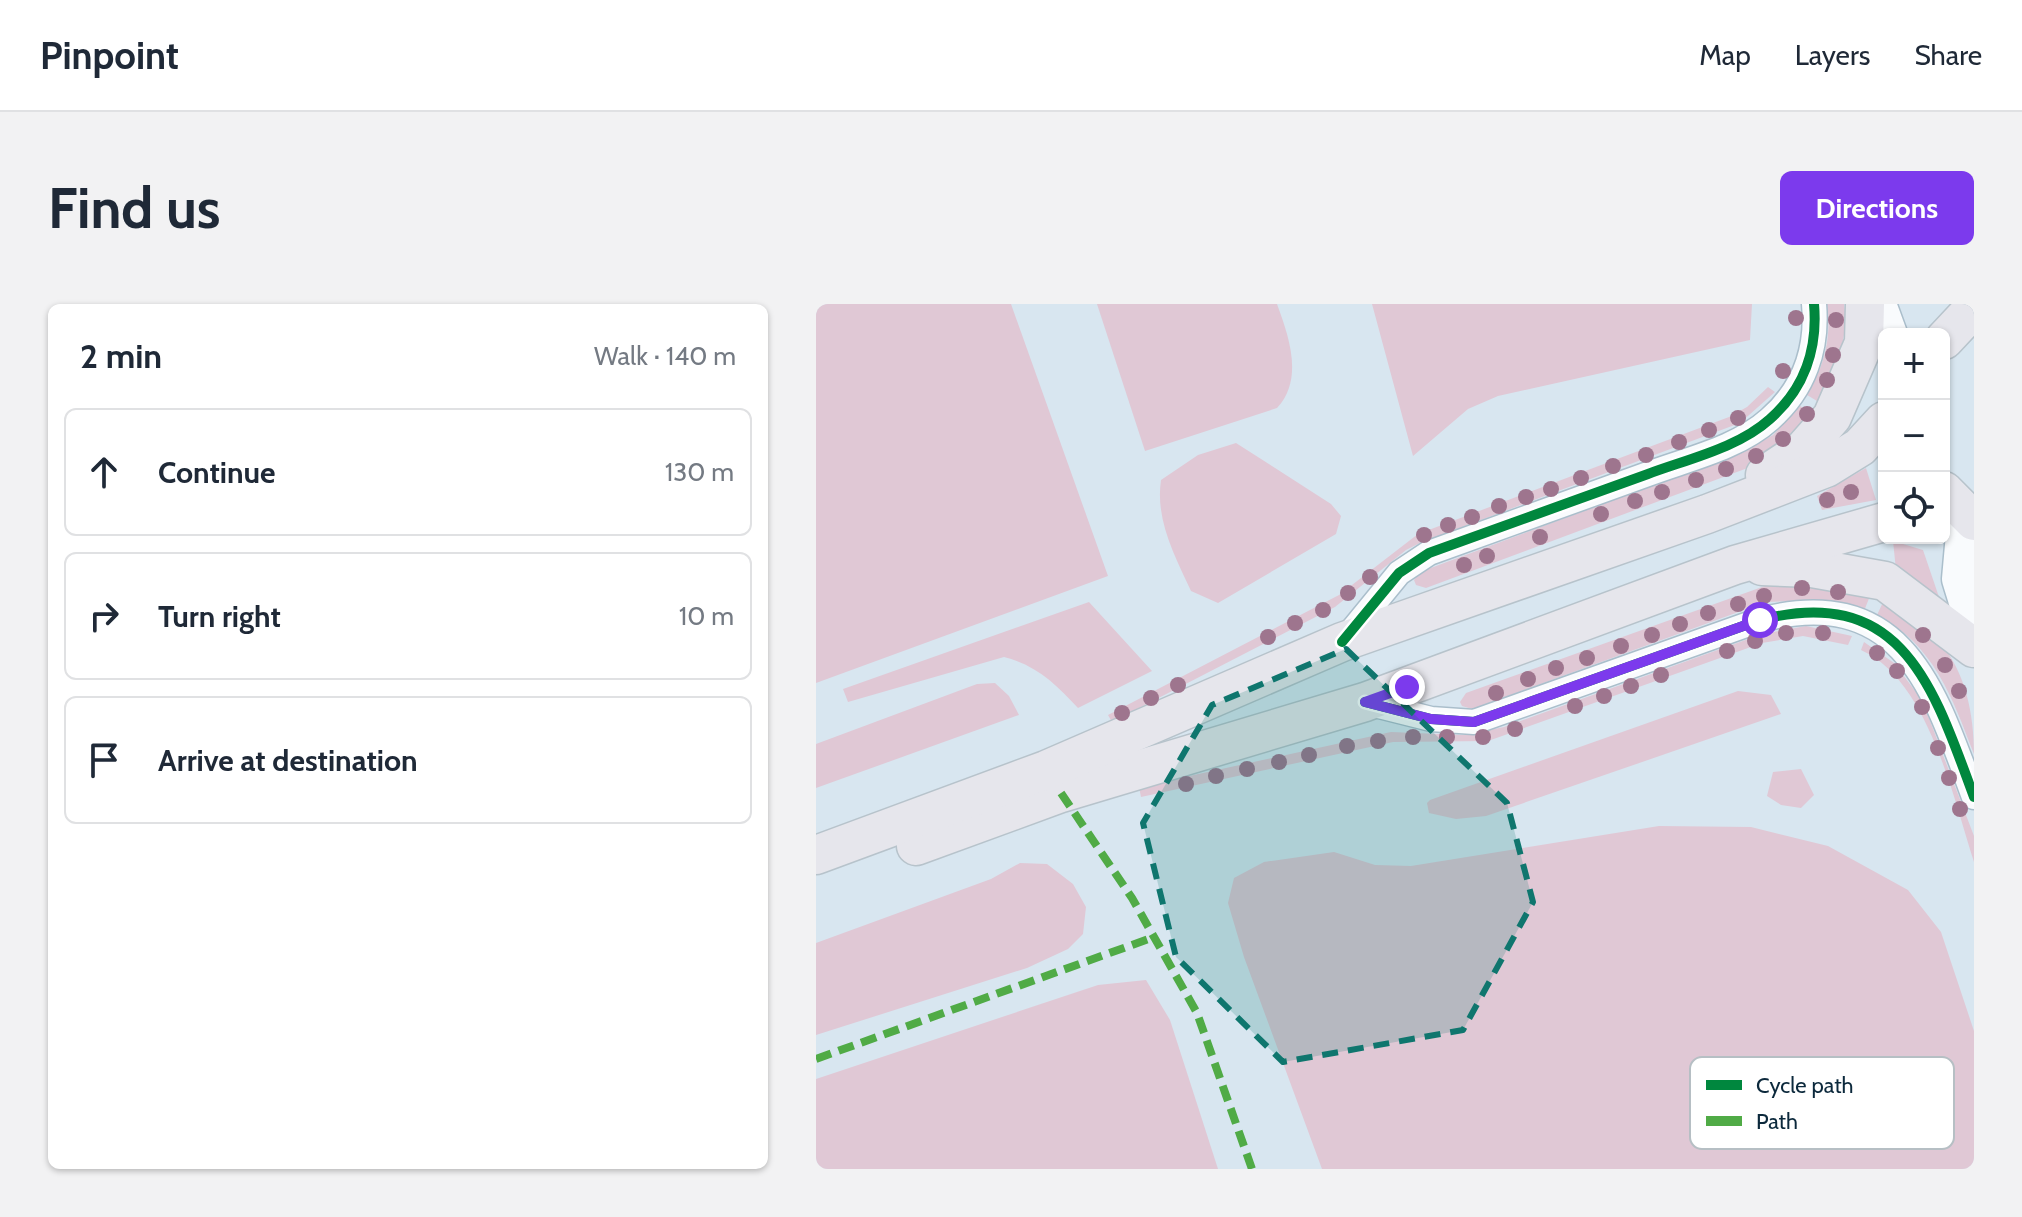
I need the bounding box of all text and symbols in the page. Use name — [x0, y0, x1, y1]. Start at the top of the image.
text: Pinpoint — [40, 32, 179, 79]
text: Map — [1699, 38, 1751, 72]
text: Layers — [1795, 38, 1870, 72]
text: Share — [1914, 38, 1982, 72]
button: Directions — [1780, 171, 1974, 245]
text: Find us — [48, 174, 221, 242]
map controls — [1878, 328, 1950, 544]
button: + — [1878, 328, 1950, 400]
text: 2 min — [80, 335, 162, 377]
text: Walk · 140 m — [594, 340, 736, 372]
button: − — [1878, 400, 1950, 472]
icon: ahead — [82, 450, 126, 494]
text: Continue — [158, 454, 275, 491]
text: 130 m — [665, 456, 734, 488]
button: locate — [1878, 472, 1950, 544]
icon: right — [82, 594, 126, 638]
text: Turn right — [158, 598, 281, 635]
text: 10 m — [679, 600, 734, 632]
route start — [1742, 602, 1778, 638]
route end — [1389, 669, 1425, 705]
icon: arrive — [82, 738, 126, 782]
text: Arrive at destination — [158, 742, 418, 779]
legend — [1690, 1057, 1954, 1149]
text: Cycle path — [1756, 1072, 1854, 1099]
text: Path — [1756, 1108, 1798, 1135]

